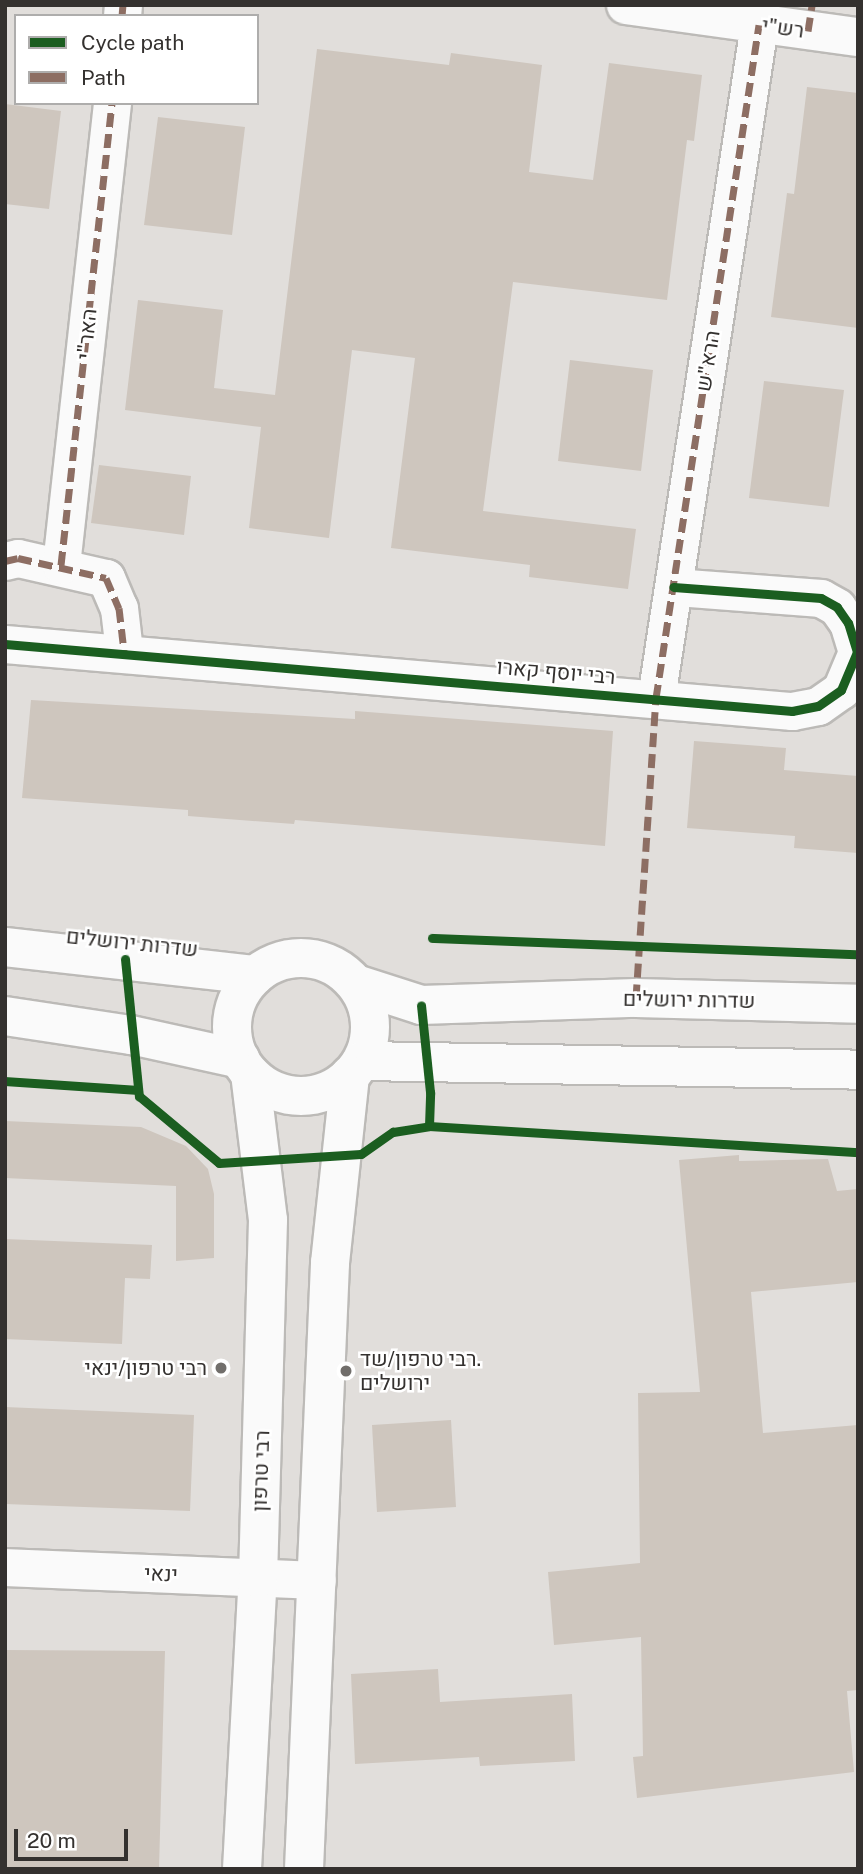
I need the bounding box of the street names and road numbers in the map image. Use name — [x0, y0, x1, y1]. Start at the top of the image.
street label: רש"י — [760, 13, 806, 43]
street label: האר"י — [72, 307, 102, 361]
street label: הרא"ש — [691, 329, 725, 393]
street label: רבי יוסף קארו — [495, 654, 617, 690]
street label: שדרות ירושלים — [65, 924, 199, 962]
street label: שדרות ירושלים — [623, 986, 755, 1014]
street label: רבי טרפון — [247, 1430, 275, 1512]
street label: ינאי — [144, 1561, 178, 1587]

